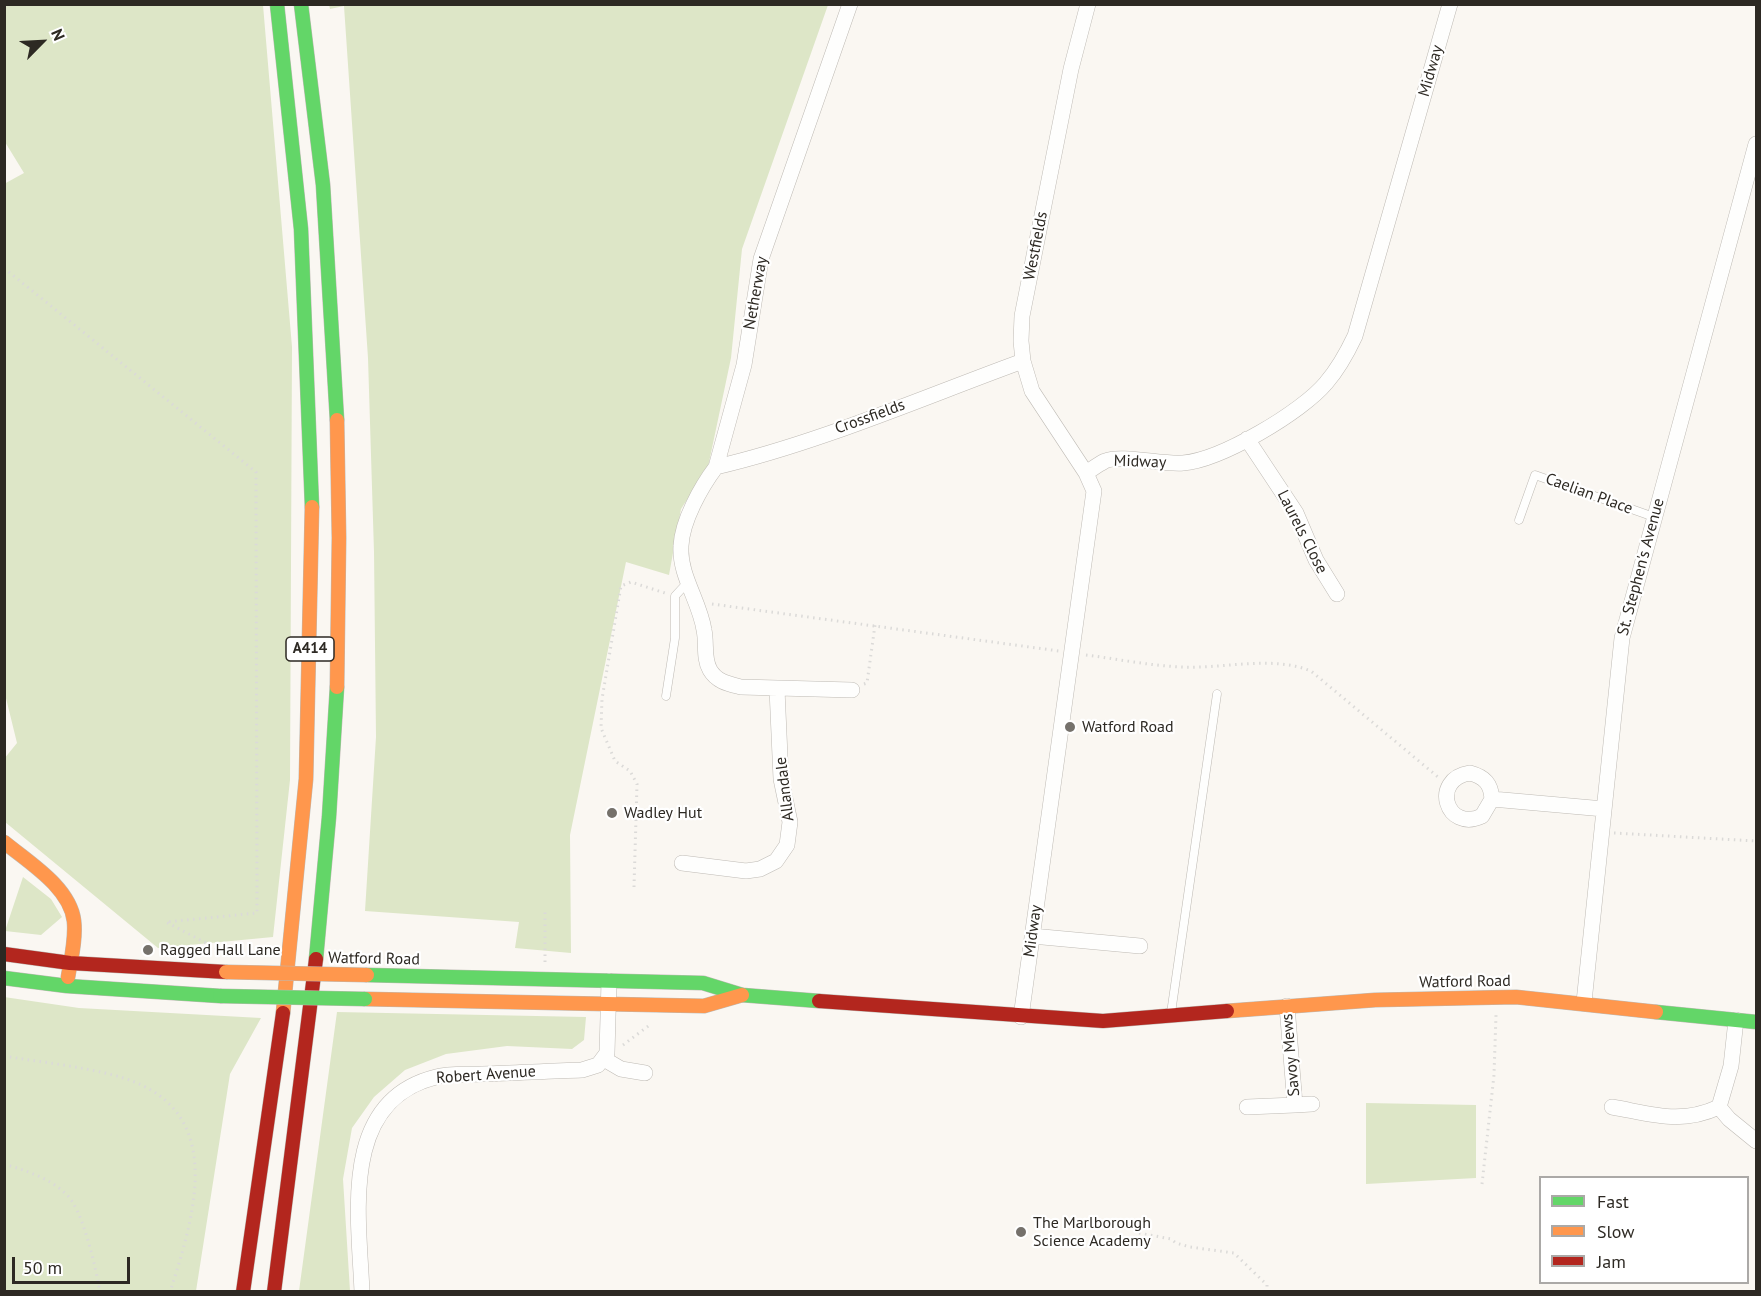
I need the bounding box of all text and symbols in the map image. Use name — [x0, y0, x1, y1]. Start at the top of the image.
north arrow — [12, 12, 72, 72]
text: N — [47, 26, 70, 44]
street label: Midway — [1415, 43, 1447, 99]
street label: Westfields — [1020, 210, 1052, 282]
street label: Netherway — [740, 255, 772, 331]
street label: Crossfields — [832, 395, 908, 439]
street label: Midway — [1113, 451, 1167, 473]
street label: Caelian Place — [1543, 469, 1635, 519]
street label: Laurels Close — [1273, 487, 1331, 577]
street label: St. Stephen's Avenue — [1613, 496, 1669, 638]
road number: A414 — [286, 637, 334, 661]
place label: Watford Road — [1082, 717, 1174, 737]
marker: Watford Road — [1063, 720, 1077, 734]
street label: Allandale — [772, 756, 798, 822]
place label: Wadley Hut — [624, 803, 702, 823]
marker: Wadley Hut — [605, 806, 619, 820]
street label: Midway — [1020, 904, 1046, 958]
place label: Ragged Hall Lane — [160, 940, 281, 960]
marker: Ragged Hall Lane — [141, 943, 155, 957]
street label: Watford Road — [328, 949, 420, 969]
street label: Watford Road — [1419, 972, 1511, 992]
street label: Savoy Mews — [1278, 1013, 1304, 1097]
street label: Robert Avenue — [436, 1062, 536, 1088]
legend — [1539, 1176, 1749, 1284]
text: Fast — [1597, 1190, 1629, 1213]
place label: The Marlborough Science Academy — [1033, 1213, 1151, 1251]
text: Slow — [1597, 1220, 1635, 1243]
marker: The Marlborough Science Academy — [1014, 1225, 1028, 1239]
scale bar — [15, 1245, 134, 1283]
text: Jam — [1597, 1250, 1626, 1273]
text: 50 m — [23, 1256, 62, 1279]

